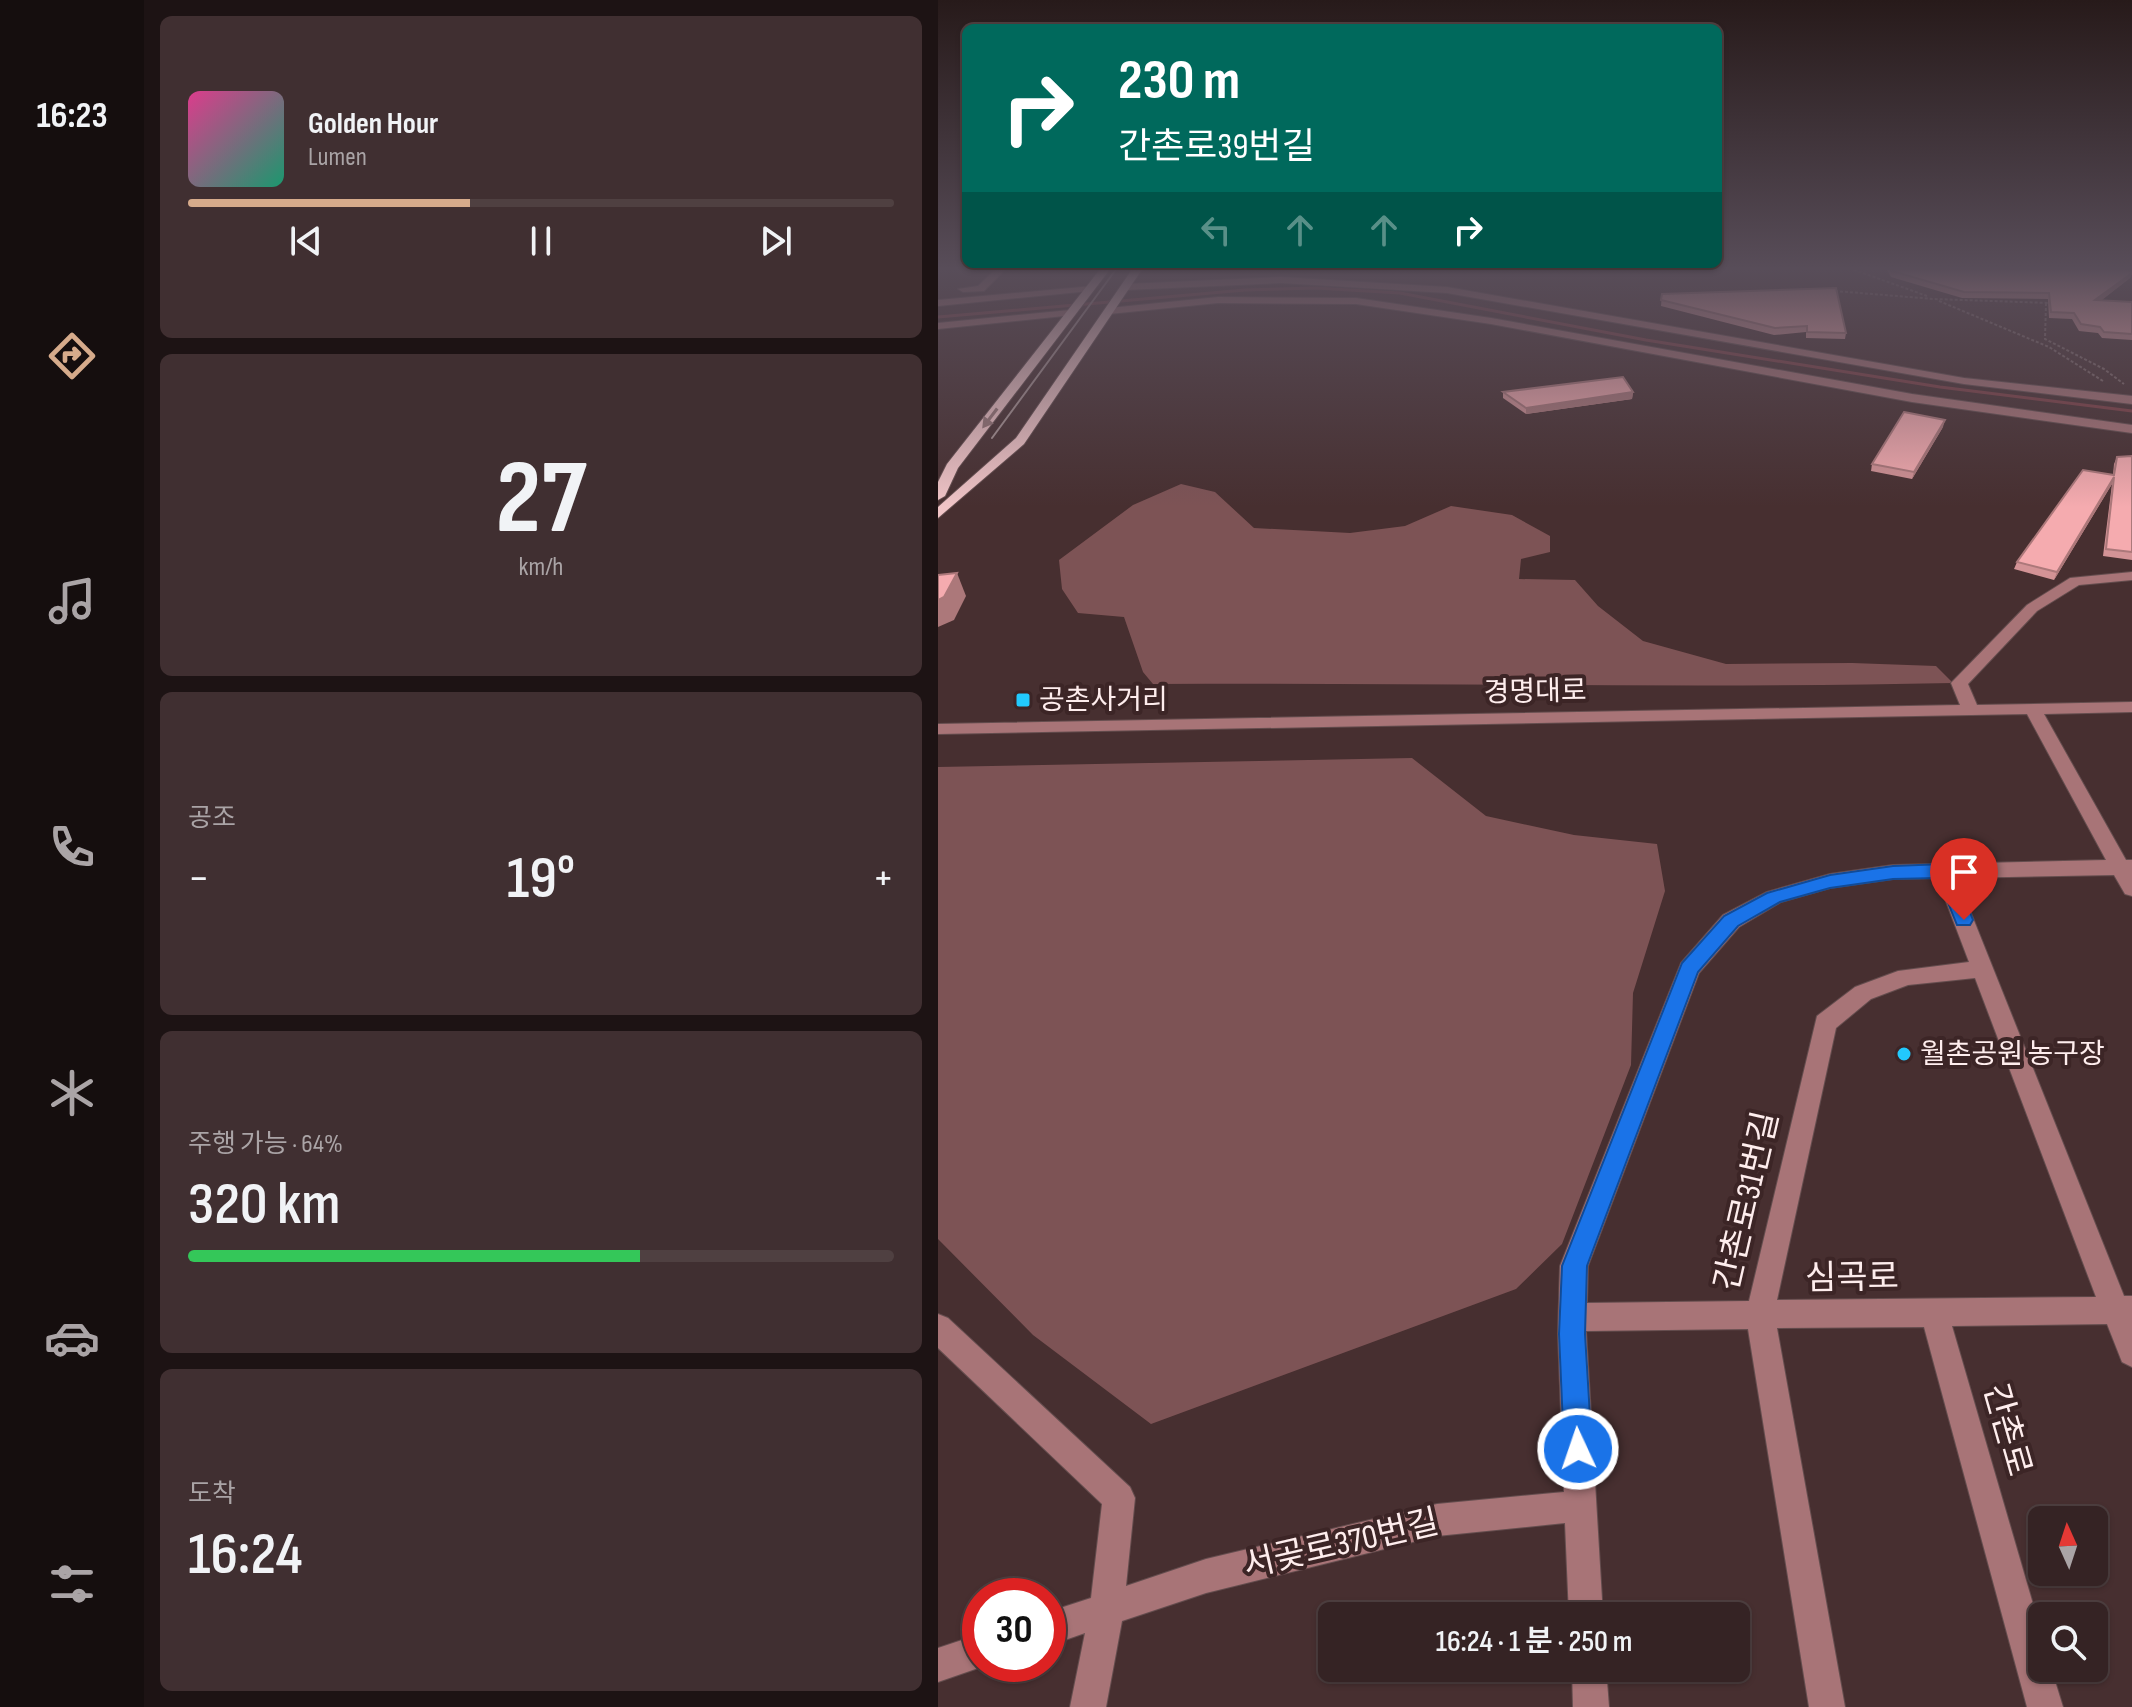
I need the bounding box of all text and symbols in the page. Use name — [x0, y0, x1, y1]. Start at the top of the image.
text: 230 m — [1118, 48, 1240, 115]
icon: right — [986, 56, 1090, 160]
text: 16:23 — [36, 95, 108, 138]
text: Golden Hour — [308, 106, 438, 142]
text: 간촌로39번길 — [1118, 126, 1315, 169]
text: Lumen — [308, 142, 367, 173]
icon: left — [1194, 208, 1238, 252]
icon: ahead — [1278, 208, 1322, 252]
icon: ahead — [1362, 208, 1406, 252]
icon: right — [1446, 208, 1490, 252]
icon: previous — [284, 219, 328, 263]
icon: pause — [519, 219, 563, 263]
icon: next — [754, 219, 798, 263]
icon: directions — [44, 328, 100, 384]
one-way arrow — [982, 408, 998, 429]
text: 27 — [496, 437, 586, 562]
text: km/h — [519, 552, 563, 583]
icon: music — [44, 573, 100, 629]
street label: 경명대로 — [1483, 675, 1587, 709]
place label: 공촌사거리 — [1039, 684, 1168, 717]
marker: 공촌사거리 — [1014, 691, 1032, 709]
text: 공조 — [188, 803, 236, 834]
icon: phone — [44, 819, 100, 875]
pin — [1930, 838, 1998, 920]
text: 19° — [507, 843, 575, 915]
icon: arrive — [1942, 850, 1986, 894]
text: − — [188, 852, 210, 905]
text: + — [872, 852, 894, 905]
place label: 월촌공원 농구장 — [1920, 1038, 2105, 1071]
marker: 월촌공원 농구장 — [1895, 1045, 1913, 1063]
icon: climate — [44, 1065, 100, 1121]
street label: 간촌로31번길 — [1706, 1107, 1788, 1295]
text: 주행 가능 · 64% — [188, 1129, 343, 1160]
text: 320 km — [188, 1169, 341, 1241]
street label: 심곡로 — [1805, 1257, 1899, 1299]
icon: car — [44, 1310, 100, 1366]
street label: 간촌로 — [1974, 1379, 2040, 1481]
position arrow — [1536, 1407, 1620, 1491]
text: 도착 — [188, 1479, 236, 1510]
street label: 서곶로370번길 — [1239, 1502, 1443, 1586]
north arrow — [2028, 1506, 2108, 1586]
map controls — [2028, 1506, 2108, 1682]
text: 16:24 — [188, 1519, 303, 1591]
icon: filters — [44, 1556, 100, 1612]
speed limit sign: 30 — [962, 1578, 1066, 1682]
button: search — [2028, 1602, 2108, 1682]
text: 16:24 · 1 분 · 250 m — [1436, 1624, 1632, 1660]

